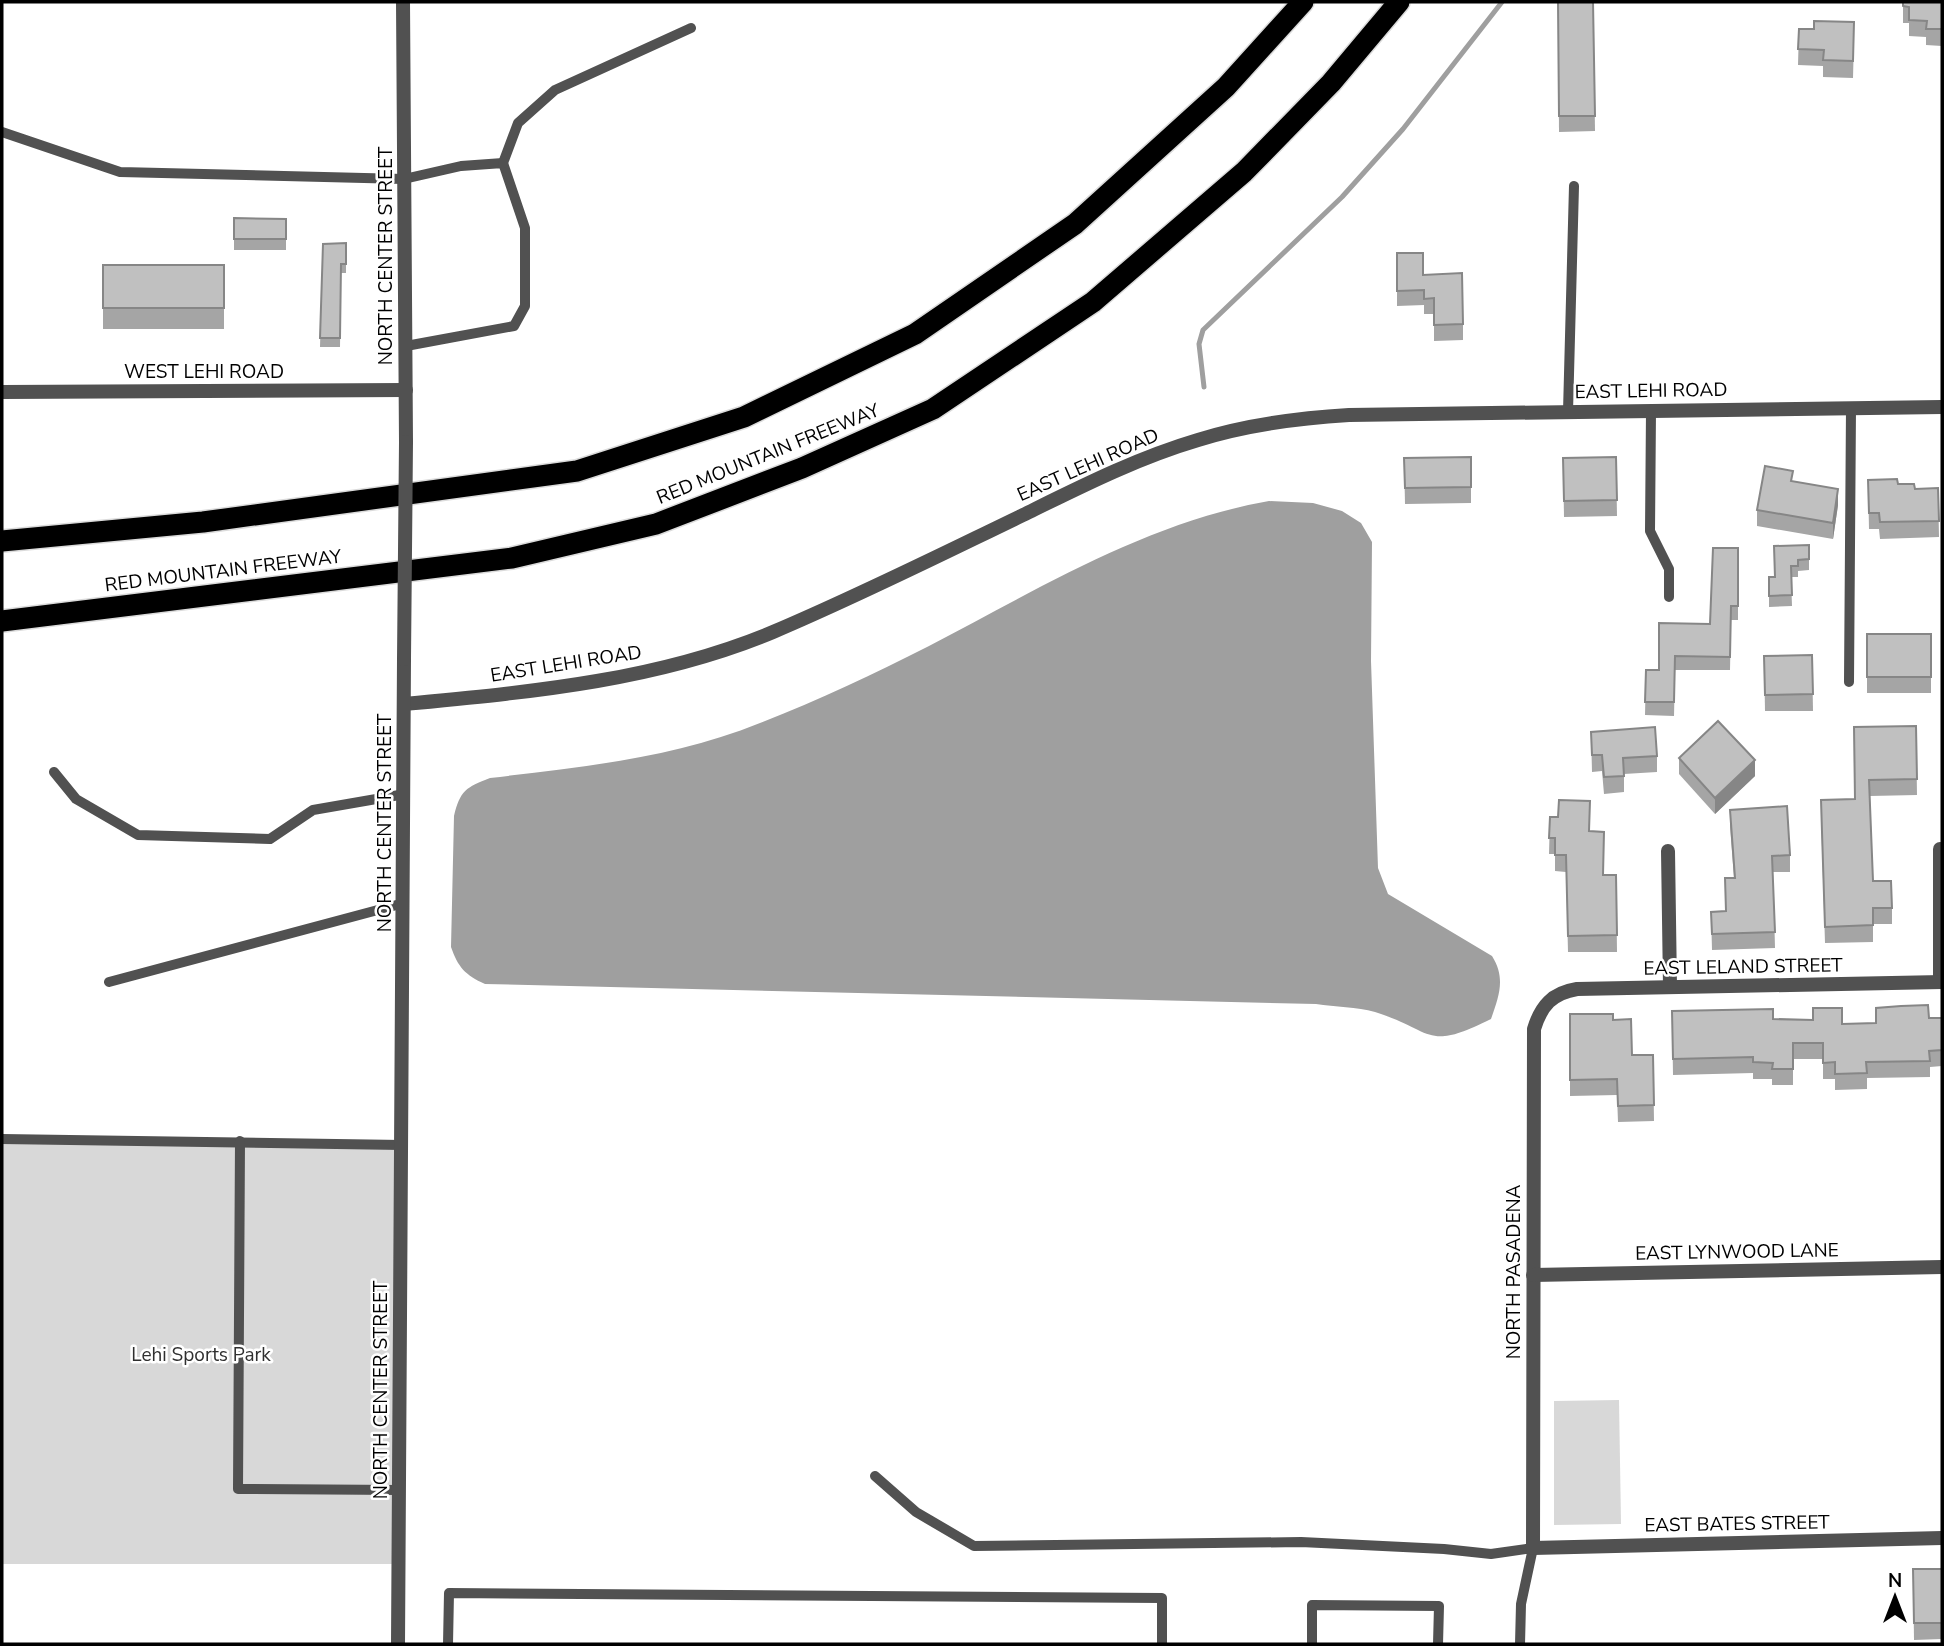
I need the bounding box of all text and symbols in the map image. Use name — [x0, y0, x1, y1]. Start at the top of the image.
street label: NORTH CENTER STREET — [373, 146, 399, 365]
street label: WEST LEHI ROAD — [124, 359, 284, 385]
street label: EAST LEHI ROAD — [1574, 377, 1728, 405]
street label: RED MOUNTAIN FREEWAY — [653, 397, 884, 511]
street label: EAST LEHI ROAD — [1013, 422, 1163, 508]
street label: RED MOUNTAIN FREEWAY — [103, 544, 343, 598]
street label: EAST LEHI ROAD — [489, 639, 643, 689]
street label: NORTH CENTER STREET — [372, 713, 398, 932]
street label: EAST LELAND STREET — [1643, 952, 1843, 982]
street label: NORTH PASADENA — [1501, 1184, 1527, 1359]
street label: EAST LYNWOOD LANE — [1635, 1237, 1839, 1267]
street label: NORTH CENTER STREET — [368, 1280, 394, 1499]
park label: Lehi Sports Park — [131, 1342, 271, 1368]
street label: EAST BATES STREET — [1644, 1509, 1830, 1539]
north arrow — [1860, 1562, 1930, 1632]
text: N — [1888, 1568, 1902, 1594]

